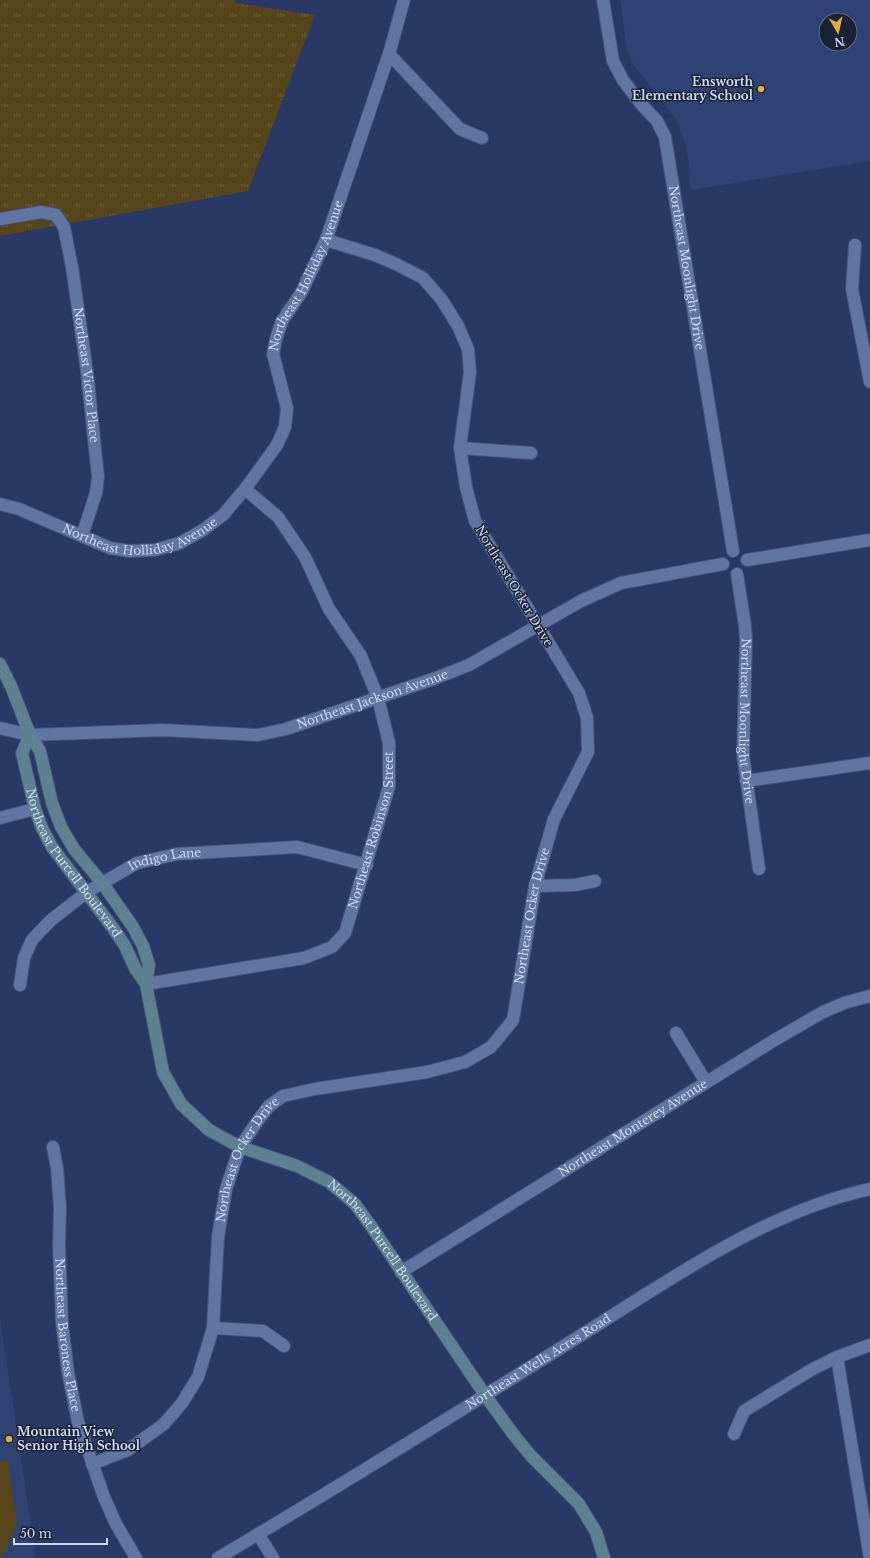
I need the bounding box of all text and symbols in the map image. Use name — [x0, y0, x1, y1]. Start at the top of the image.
north arrow — [818, 12, 858, 52]
text: N — [833, 34, 846, 50]
place label: Ensworth Elementary School — [632, 74, 754, 103]
marker: Ensworth Elementary School — [756, 84, 766, 94]
street label: Northeast Moonlight Drive — [666, 184, 708, 351]
street label: Northeast Holliday Avenue — [266, 198, 346, 352]
street label: Northeast Victor Place — [71, 306, 102, 444]
street label: Northeast Holliday Avenue — [56, 509, 222, 533]
text: Northeast Holliday Avenue — [60, 514, 220, 558]
street label: Northeast Ocker Drive — [472, 523, 557, 649]
street label: Northeast Moonlight Drive — [736, 638, 758, 805]
street label: Northeast Jackson Avenue — [295, 666, 450, 732]
street label: Northeast Robinson Street — [345, 751, 396, 911]
street label: Northeast Purcell Boulevard — [23, 787, 125, 940]
street label: Indigo Lane — [125, 845, 202, 874]
street label: Northeast Ocker Drive — [511, 846, 553, 985]
street label: Northeast Monterey Avenue — [555, 1076, 710, 1179]
street label: Northeast Ocker Drive — [213, 1093, 282, 1223]
street label: Northeast Purcell Boulevard — [325, 1176, 441, 1323]
street label: Northeast Baroness Place — [52, 1258, 84, 1413]
street label: Northeast Wells Acres Road — [463, 1310, 614, 1412]
place label: Mountain View Senior High School — [17, 1424, 141, 1453]
marker: Mountain View Senior High School — [4, 1434, 14, 1444]
scale bar — [14, 1520, 107, 1546]
text: 50 m — [20, 1526, 52, 1541]

